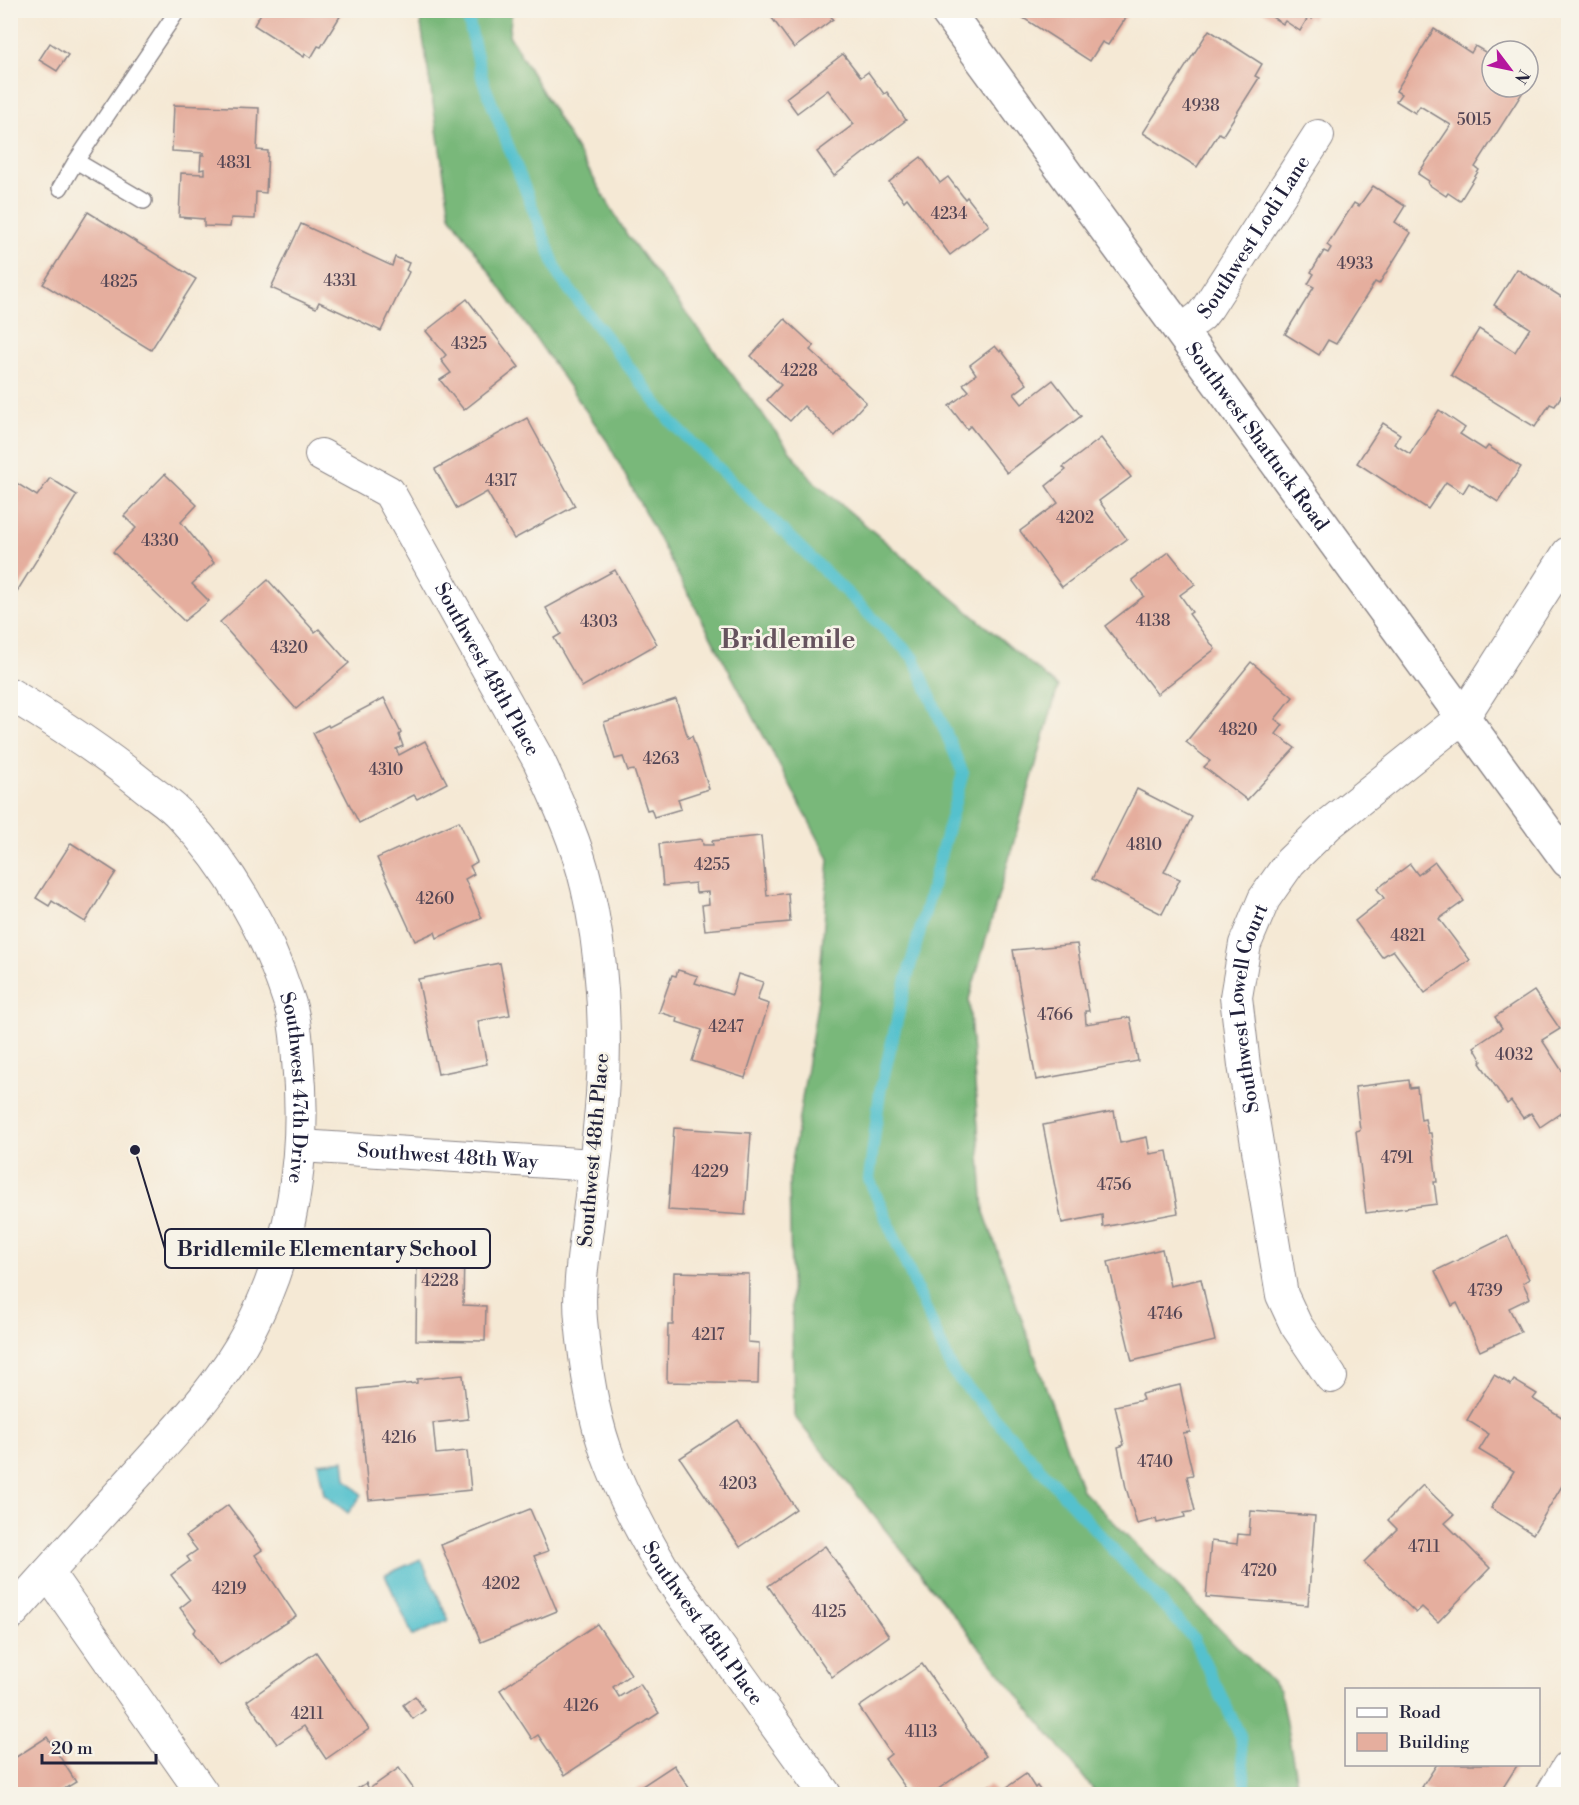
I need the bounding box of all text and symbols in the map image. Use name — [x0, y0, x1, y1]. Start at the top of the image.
north arrow — [1480, 39, 1540, 99]
text: N — [1510, 66, 1534, 87]
house number: 4938 — [1182, 96, 1220, 116]
house number: 5015 — [1457, 110, 1491, 130]
street label: Southwest Lodi Lane — [1193, 151, 1316, 324]
house number: 4831 — [217, 153, 251, 173]
house number: 4234 — [930, 204, 968, 224]
house number: 4933 — [1337, 254, 1374, 274]
house number: 4331 — [323, 271, 357, 291]
house number: 4825 — [100, 272, 138, 292]
house number: 4325 — [451, 334, 487, 354]
street label: Southwest Shattuck Road — [1179, 338, 1334, 537]
house number: 4228 — [780, 361, 818, 381]
house number: 4317 — [485, 471, 517, 491]
house number: 4202 — [1056, 508, 1094, 528]
house number: 4330 — [141, 531, 179, 551]
street label: Southwest 48th Place — [428, 579, 545, 761]
house number: 4138 — [1135, 611, 1171, 631]
house number: 4303 — [580, 612, 618, 632]
district label: Bridlemile — [721, 624, 855, 656]
house number: 4320 — [270, 638, 308, 658]
house number: 4820 — [1218, 720, 1258, 740]
house number: 4263 — [642, 749, 680, 769]
house number: 4310 — [369, 760, 403, 780]
house number: 4810 — [1126, 835, 1162, 855]
house number: 4255 — [694, 855, 730, 875]
house number: 4260 — [416, 889, 454, 909]
street label: Southwest Lowell Court — [1225, 900, 1275, 1115]
house number: 4821 — [1390, 926, 1426, 946]
street label: Southwest 47th Drive — [273, 989, 312, 1185]
house number: 4766 — [1037, 1005, 1073, 1025]
house number: 4247 — [708, 1017, 744, 1037]
house number: 4032 — [1495, 1045, 1533, 1065]
street label: Southwest 48th Place — [574, 1052, 615, 1248]
street label: Southwest 48th Way — [356, 1139, 539, 1175]
house number: 4791 — [1381, 1148, 1413, 1168]
house number: 4229 — [691, 1162, 729, 1182]
house number: 4756 — [1096, 1175, 1132, 1195]
callout: Bridlemile Elementary School — [165, 1229, 490, 1268]
text: Bridlemile Elementary School — [177, 1237, 477, 1263]
house number: 4228 — [421, 1271, 459, 1291]
house number: 4739 — [1467, 1281, 1503, 1301]
house number: 4746 — [1147, 1304, 1183, 1324]
house number: 4217 — [692, 1325, 724, 1345]
house number: 4216 — [382, 1428, 417, 1448]
house number: 4740 — [1137, 1452, 1173, 1472]
house number: 4203 — [719, 1474, 757, 1494]
street label: Southwest 48th Place — [636, 1537, 768, 1711]
house number: 4711 — [1408, 1537, 1440, 1557]
house number: 4720 — [1241, 1561, 1277, 1581]
house number: 4202 — [482, 1574, 520, 1594]
house number: 4219 — [212, 1579, 247, 1599]
house number: 4125 — [812, 1602, 847, 1622]
legend — [1345, 1688, 1540, 1766]
house number: 4126 — [563, 1696, 599, 1716]
text: Road — [1399, 1701, 1442, 1724]
house number: 4211 — [290, 1704, 324, 1724]
house number: 4113 — [905, 1722, 937, 1742]
scale bar — [42, 1727, 156, 1765]
text: Building — [1398, 1731, 1470, 1754]
text: 20 m — [51, 1737, 93, 1760]

